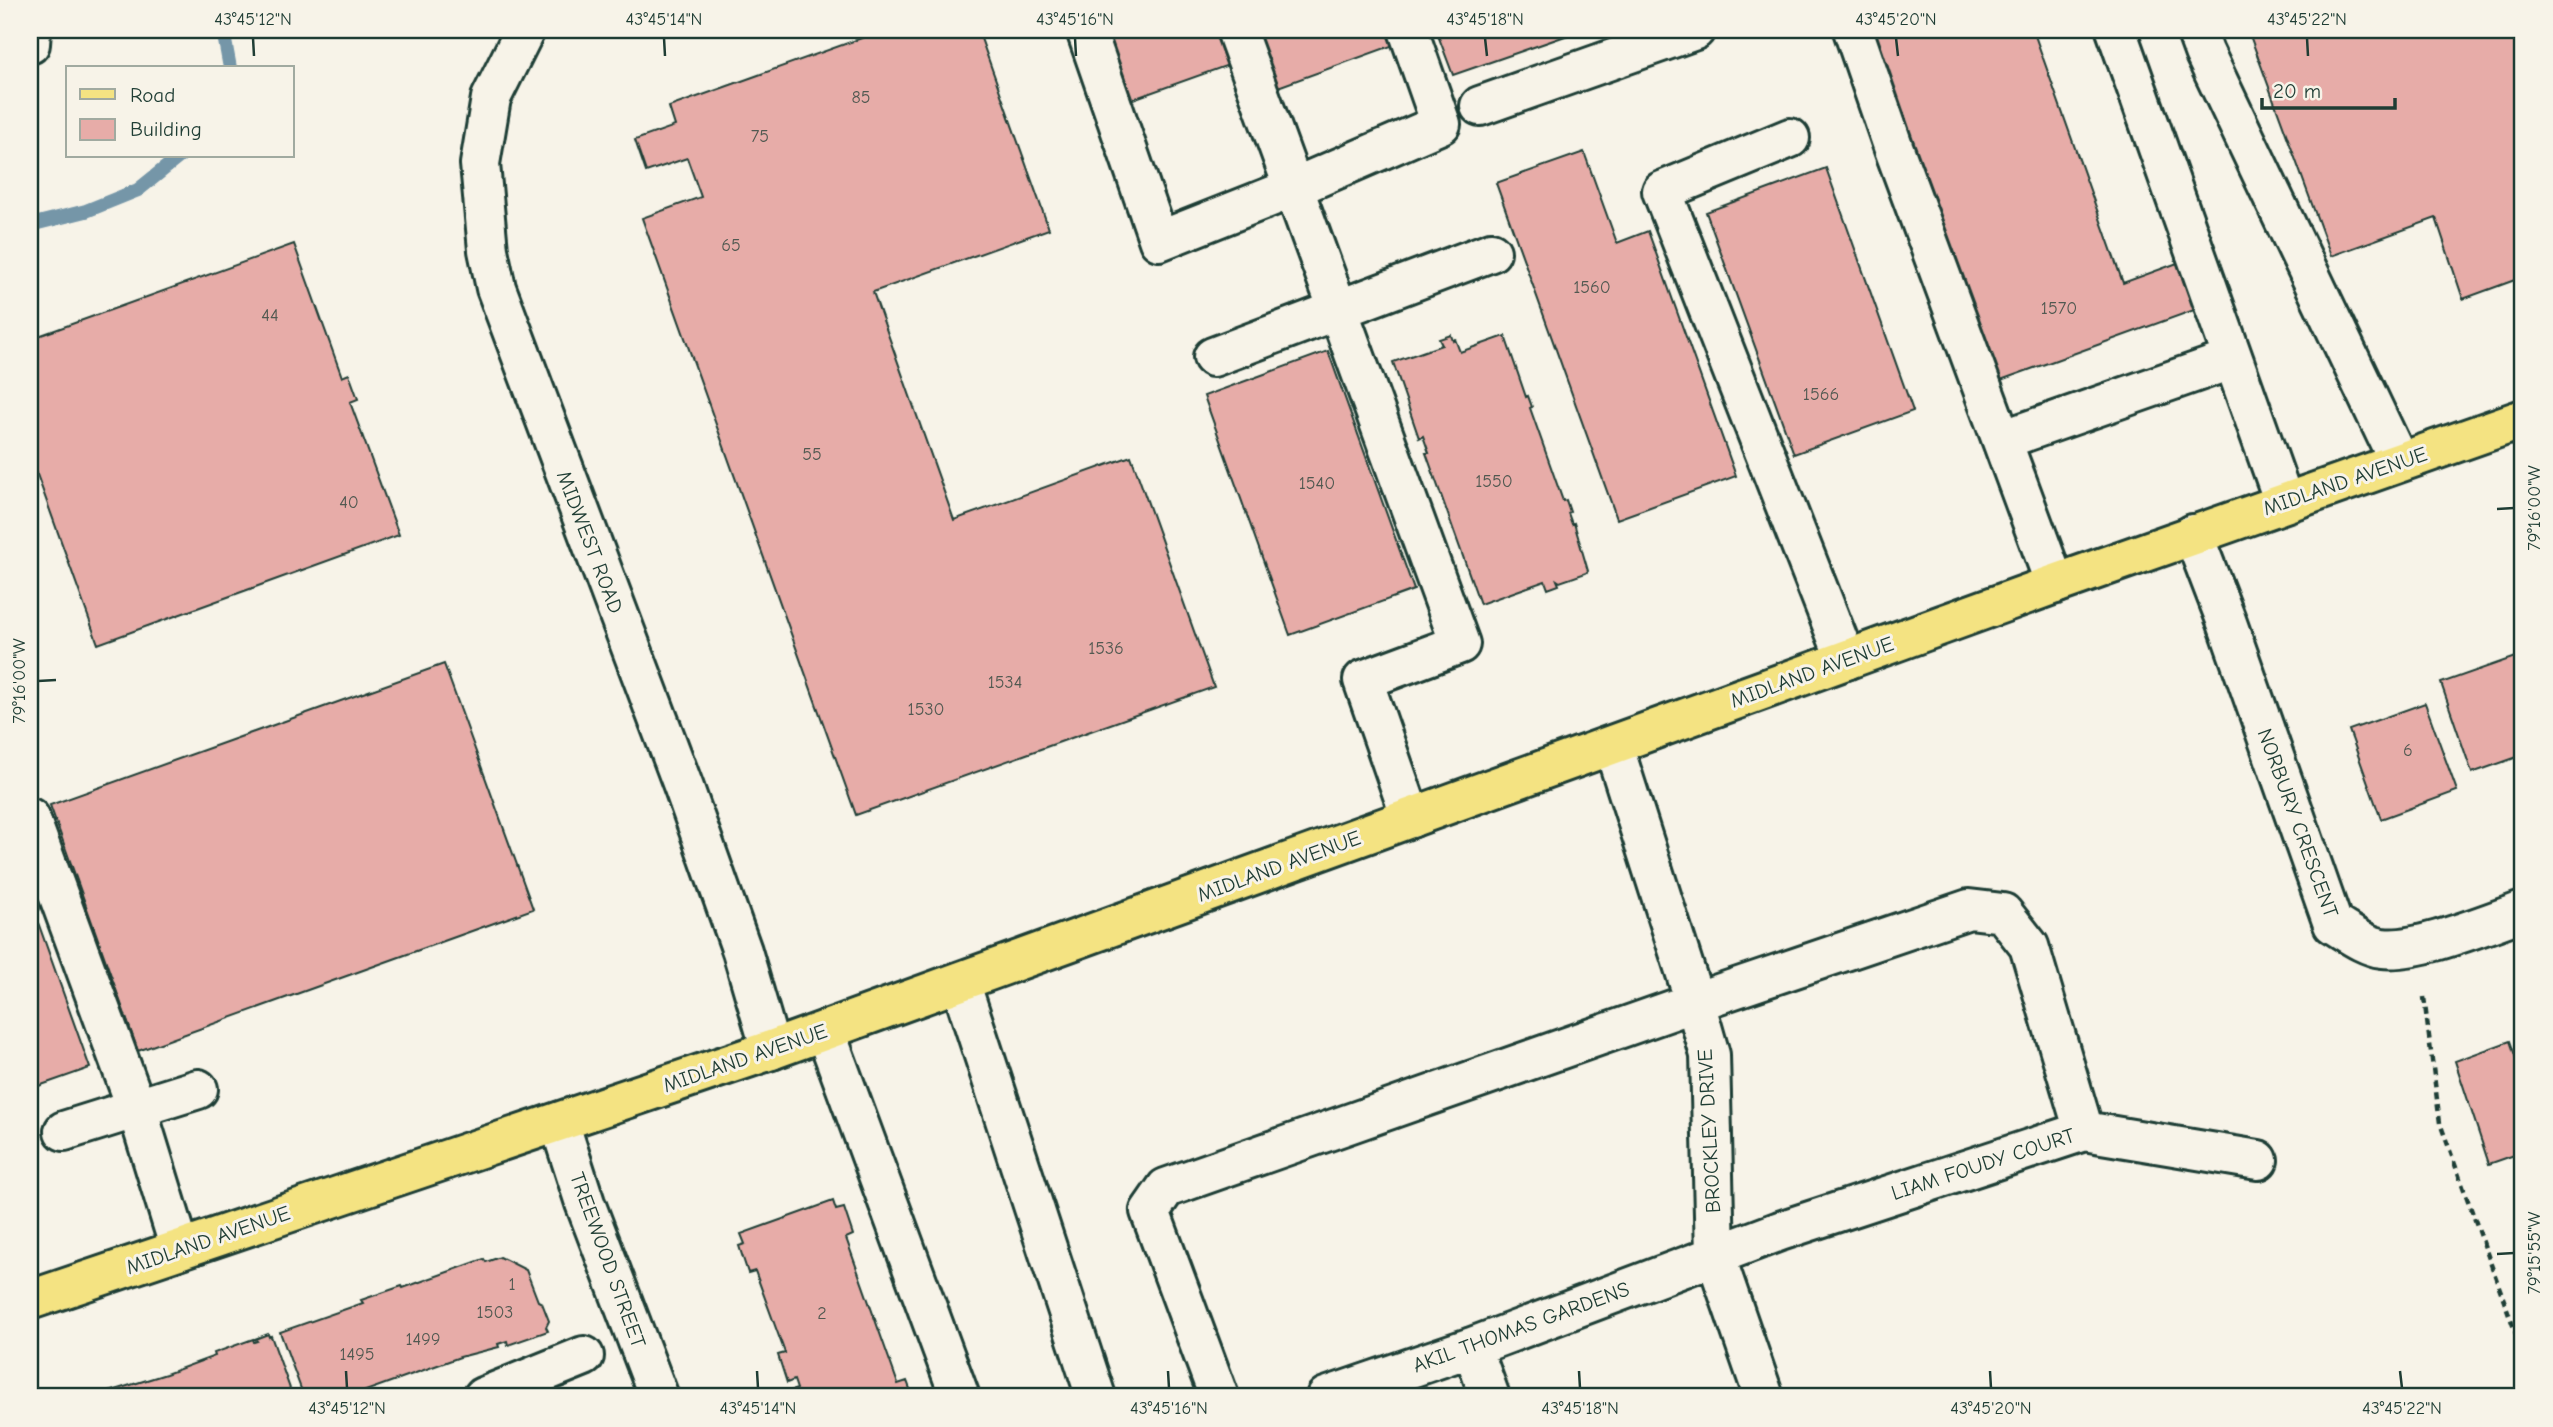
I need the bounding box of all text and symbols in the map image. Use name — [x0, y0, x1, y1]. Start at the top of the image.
text: 43°45'12"N — [214, 9, 292, 30]
text: 43°45'14"N — [626, 9, 702, 30]
text: 43°45'16"N — [1036, 9, 1114, 30]
text: 43°45'18"N — [1446, 9, 1524, 30]
text: 43°45'20"N — [1855, 9, 1937, 30]
text: 43°45'22"N — [2267, 9, 2347, 30]
legend — [66, 66, 294, 158]
scale bar — [2262, 66, 2396, 110]
text: 20 m — [2273, 79, 2321, 103]
text: Road — [130, 83, 175, 107]
house number: 85 — [851, 87, 871, 108]
text: Building — [130, 117, 202, 141]
house number: 75 — [751, 126, 769, 147]
house number: 65 — [721, 235, 741, 256]
house number: 1560 — [1573, 277, 1611, 298]
house number: 1570 — [2041, 298, 2077, 319]
house number: 44 — [261, 305, 279, 326]
house number: 1566 — [1803, 384, 1839, 405]
street label: MIDLAND AVENUE — [2260, 442, 2430, 520]
house number: 55 — [802, 444, 822, 465]
text: 79°16'00"W — [2524, 465, 2545, 551]
street label: MIDWEST ROAD — [552, 467, 628, 617]
house number: 1550 — [1475, 471, 1513, 492]
house number: 1540 — [1299, 473, 1335, 494]
house number: 40 — [339, 492, 359, 513]
street label: MIDLAND AVENUE — [1727, 631, 1897, 713]
text: 79°16'00"W — [9, 638, 30, 724]
house number: 1536 — [1088, 638, 1124, 659]
house number: 1534 — [988, 672, 1022, 693]
house number: 1530 — [908, 699, 944, 720]
street label: NORBURY CRESCENT — [2253, 725, 2343, 921]
house number: 6 — [2403, 740, 2413, 761]
street label: MIDLAND AVENUE — [1194, 825, 1364, 907]
street label: MIDLAND AVENUE — [660, 1019, 830, 1097]
street label: BROCKLEY DRIVE — [1693, 1048, 1725, 1214]
street label: LIAM FOUDY COURT — [1888, 1123, 2078, 1205]
street label: TREEWOOD STREET — [565, 1169, 651, 1351]
street label: MIDLAND AVENUE — [123, 1201, 293, 1279]
text: 79°15'55"W — [2524, 1211, 2545, 1294]
house number: 1 — [508, 1274, 516, 1295]
street label: AKIL THOMAS GARDENS — [1409, 1277, 1633, 1377]
house number: 1503 — [477, 1302, 513, 1323]
house number: 2 — [817, 1303, 827, 1324]
house number: 1499 — [406, 1329, 440, 1350]
house number: 1495 — [339, 1344, 375, 1365]
text: 43°45'12"N — [308, 1398, 386, 1419]
text: 43°45'14"N — [720, 1398, 796, 1419]
text: 43°45'16"N — [1130, 1398, 1208, 1419]
text: 43°45'18"N — [1541, 1398, 1619, 1419]
text: 43°45'20"N — [1950, 1398, 2032, 1419]
text: 43°45'22"N — [2362, 1398, 2442, 1419]

